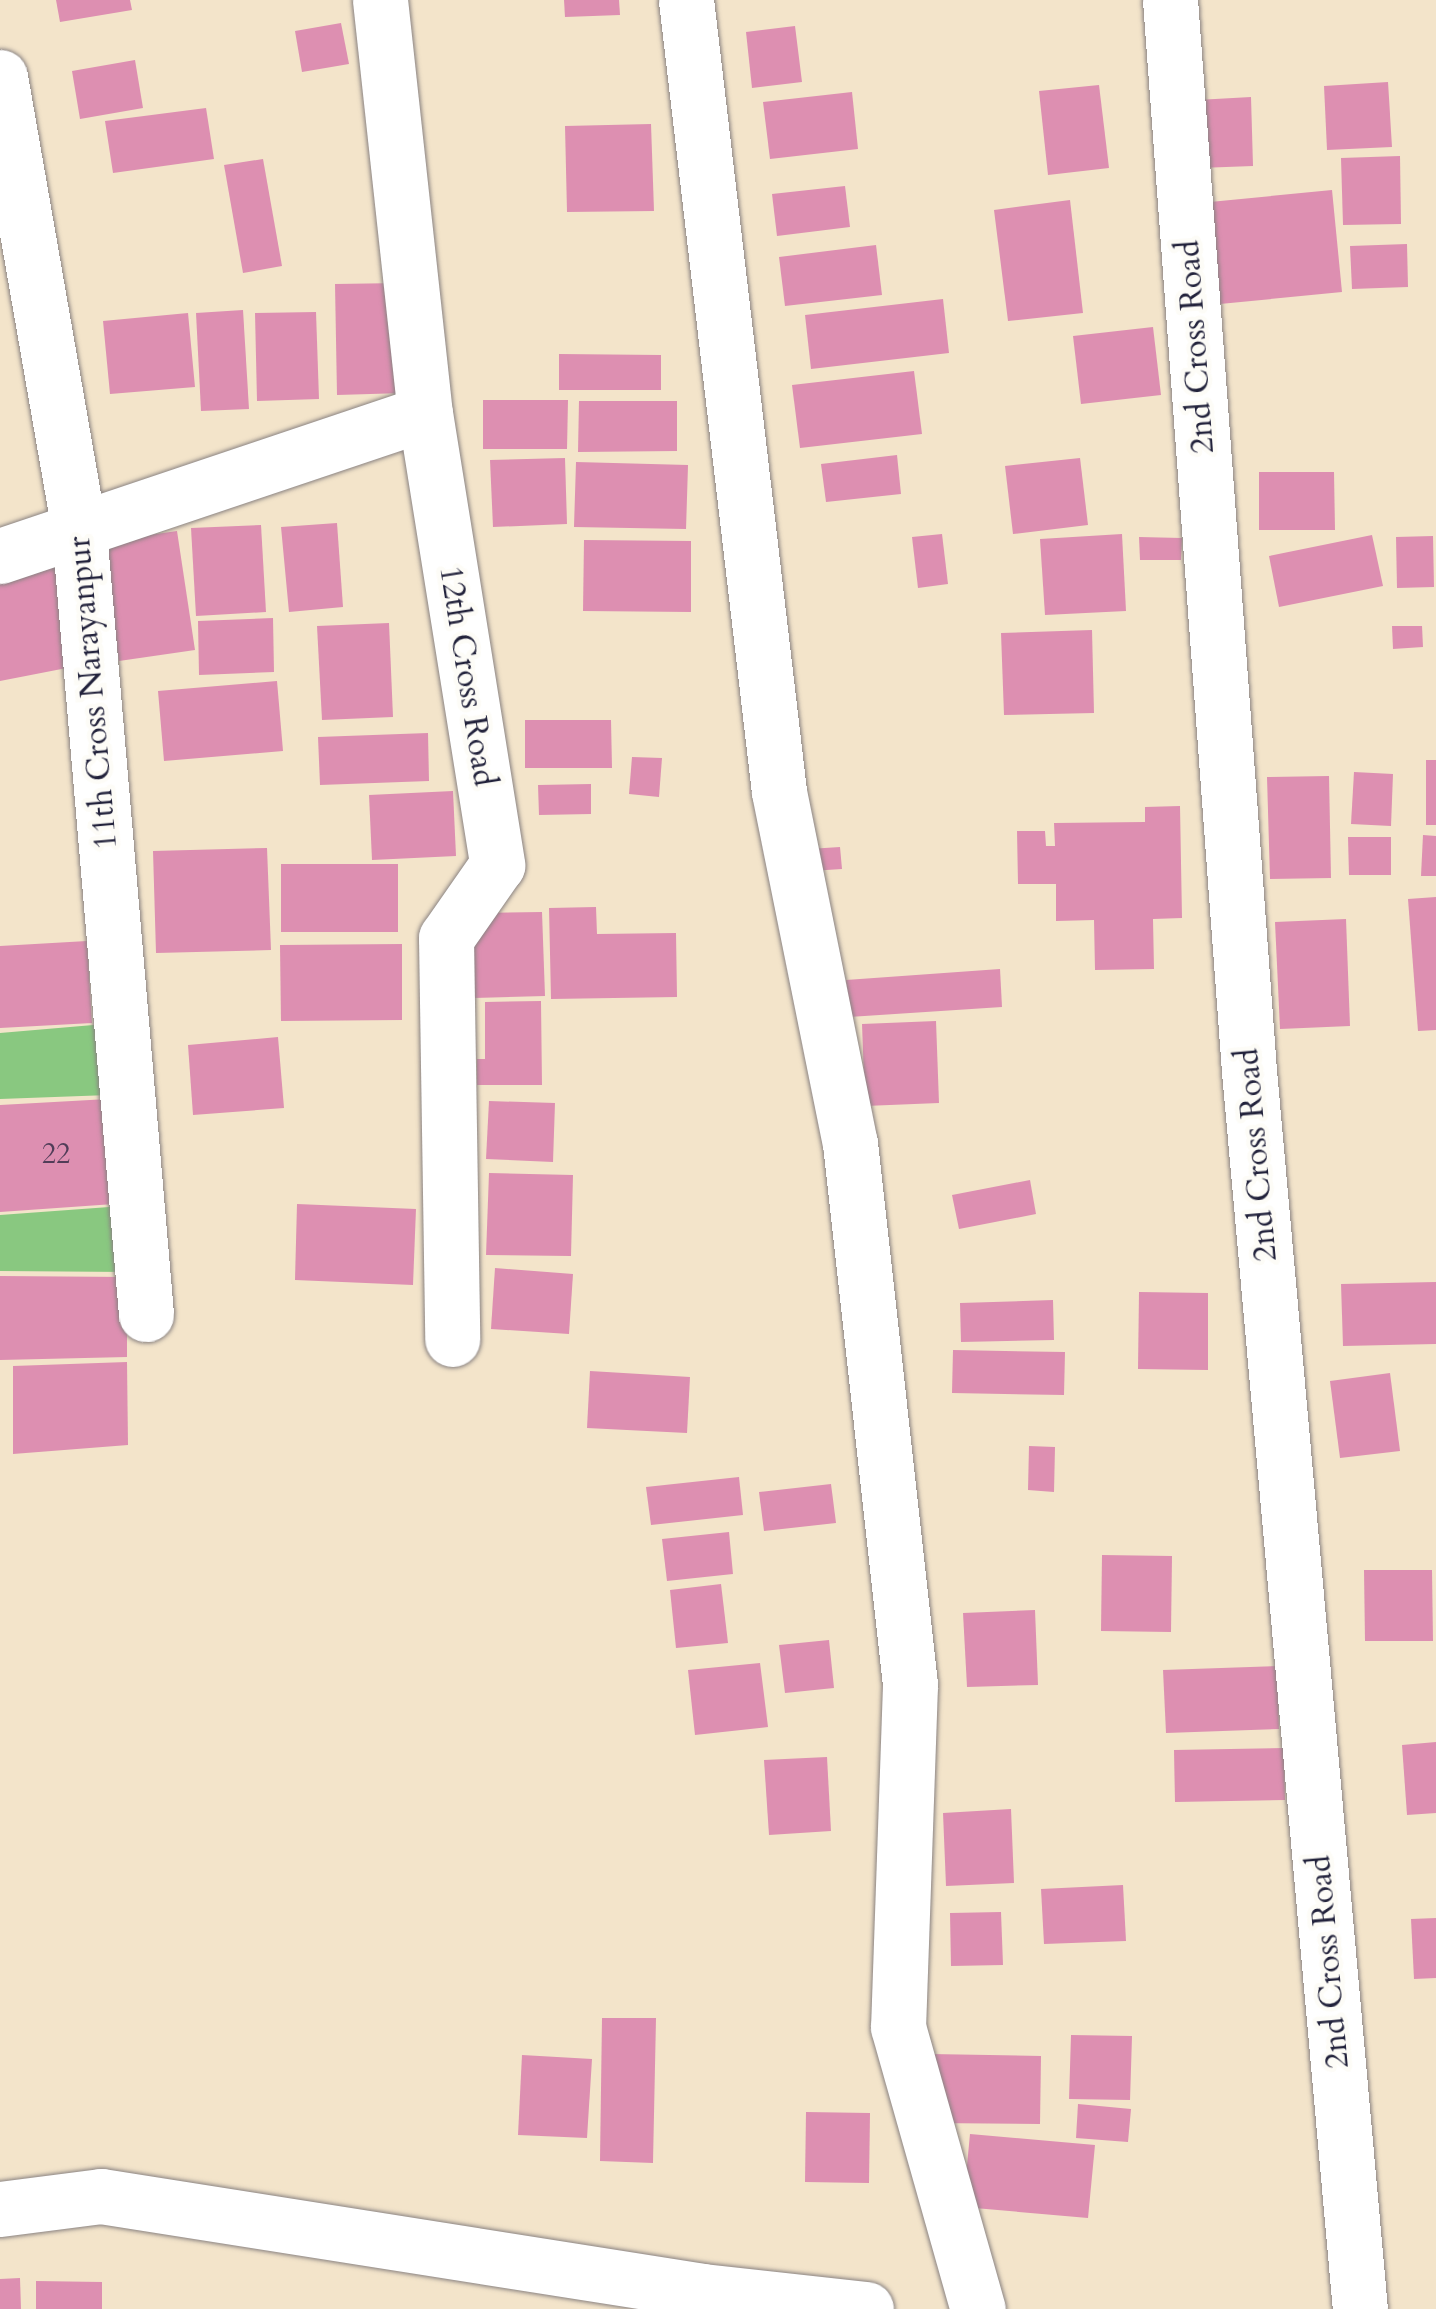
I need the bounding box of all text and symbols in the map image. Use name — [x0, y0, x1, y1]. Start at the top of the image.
street label: 2nd Cross Road — [1169, 239, 1223, 455]
street label: 11th Cross Narayanpur — [60, 535, 126, 851]
street label: 12th Cross Road — [431, 563, 503, 789]
street label: 2nd Cross Road — [1229, 1047, 1285, 1263]
house number: 22 — [42, 1137, 70, 1171]
street label: 2nd Cross Road — [1301, 1854, 1357, 2070]

